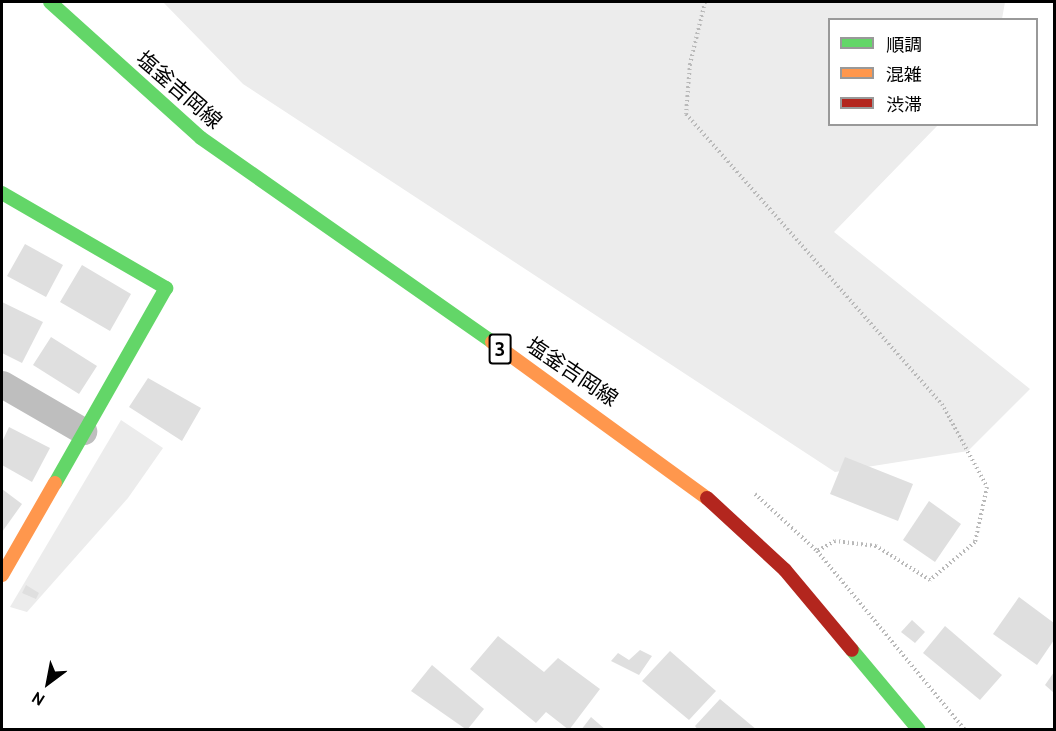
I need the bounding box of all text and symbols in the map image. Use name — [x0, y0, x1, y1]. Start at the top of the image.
legend — [828, 18, 1038, 126]
text: 順調 — [886, 34, 922, 56]
street label: 塩釜吉岡線 — [131, 46, 227, 134]
text: 混雑 — [886, 64, 922, 86]
text: 渋滞 — [886, 94, 922, 116]
road number: 3 — [488, 332, 512, 366]
street label: 塩釜吉岡線 — [521, 332, 623, 412]
north arrow — [18, 653, 78, 713]
text: N — [28, 688, 48, 710]

